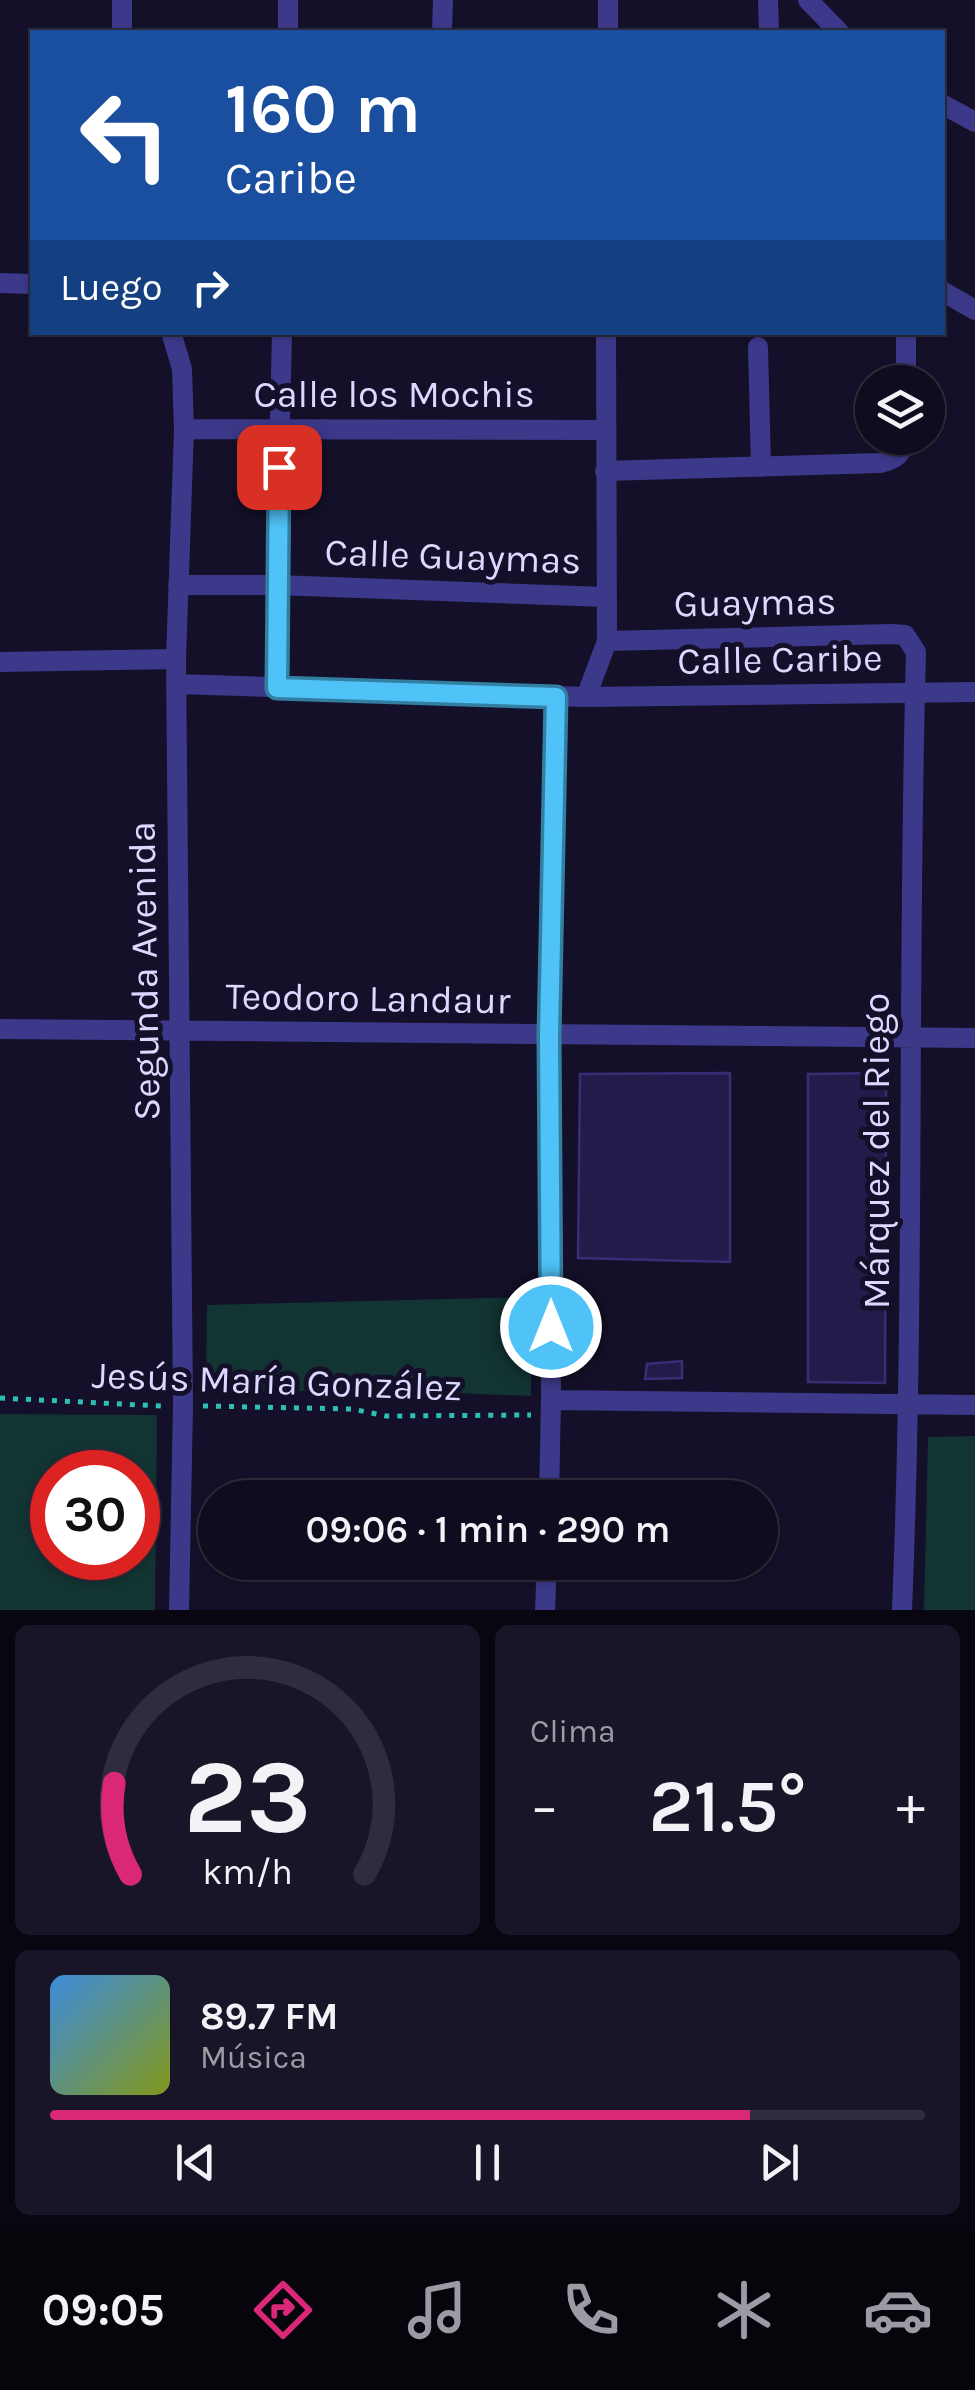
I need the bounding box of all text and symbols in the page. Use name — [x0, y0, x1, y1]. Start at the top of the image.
text: 160 m — [225, 68, 421, 150]
icon: left — [60, 70, 190, 200]
text: Caribe — [225, 152, 357, 204]
icon: right — [183, 260, 238, 315]
text: Luego — [60, 265, 163, 310]
map controls — [855, 365, 945, 455]
button: layers — [855, 365, 945, 455]
street label: Calle los Mochis — [253, 372, 535, 417]
pin — [237, 425, 322, 510]
icon: arrive — [252, 440, 307, 495]
street label: Calle Guaymas — [324, 530, 582, 583]
street label: Guaymas — [673, 579, 837, 626]
street label: Calle Caribe — [677, 635, 883, 684]
street label: Segunda Avenida — [119, 821, 170, 1121]
street label: Teodoro Landaur — [225, 974, 511, 1023]
street label: Márquez del Riego — [854, 993, 899, 1309]
position arrow — [499, 1275, 603, 1379]
street label: Jesús María González — [91, 1353, 463, 1410]
speed limit sign: 30 — [30, 1450, 160, 1580]
text: 09:06 · 1 min · 290 m — [306, 1507, 670, 1552]
text: Clima — [530, 1713, 616, 1750]
text: 23 — [184, 1737, 311, 1858]
text: 21.5° — [649, 1762, 806, 1850]
text: − — [530, 1774, 559, 1838]
text: + — [896, 1774, 925, 1838]
text: km/h — [202, 1851, 293, 1893]
text: 89.7 FM — [200, 1994, 338, 2039]
text: Música — [200, 2039, 307, 2076]
icon: previous — [168, 2135, 223, 2190]
icon: pause — [460, 2135, 515, 2190]
icon: next — [752, 2135, 807, 2190]
icon: directions — [248, 2275, 318, 2345]
icon: music — [402, 2275, 472, 2345]
icon: phone — [556, 2275, 626, 2345]
icon: climate — [709, 2275, 779, 2345]
icon: car — [863, 2275, 933, 2345]
text: 09:05 — [42, 2284, 165, 2336]

